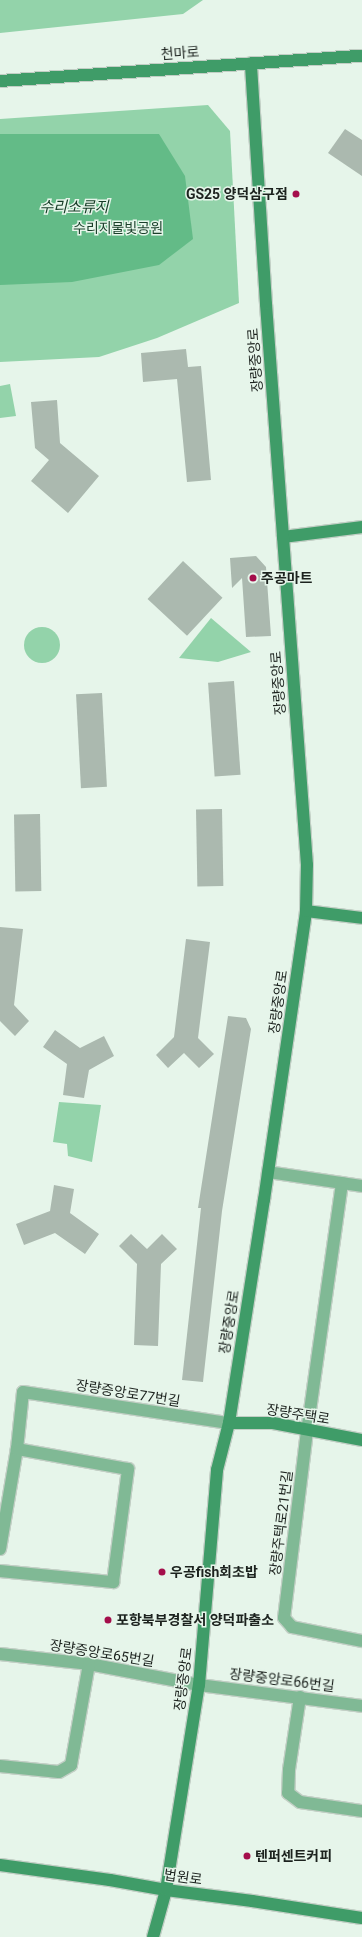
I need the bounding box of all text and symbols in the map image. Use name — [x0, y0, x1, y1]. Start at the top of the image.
street label: 천마로 — [160, 43, 200, 63]
place label: GS25 양덕삼구점 — [186, 186, 288, 202]
marker: GS25 양덕삼구점 — [291, 189, 301, 199]
water label: 수리소류지 — [40, 199, 108, 217]
park label: 수리지물빛공원 — [73, 220, 163, 236]
street label: 장량중앙로 — [244, 327, 266, 393]
place label: 주공마트 — [261, 570, 313, 586]
marker: 주공마트 — [248, 573, 258, 583]
street label: 장량중앙로 — [267, 650, 289, 716]
street label: 장량중앙로 — [265, 969, 291, 1035]
street label: 장량중앙로 — [216, 1289, 242, 1355]
street label: 장량중앙로77번길 — [74, 1376, 182, 1410]
street label: 장량주택로 — [265, 1401, 331, 1427]
street label: 장량주택로21번길 — [266, 1469, 296, 1577]
place label: 우공fish회초밥 — [170, 1564, 258, 1580]
marker: 우공fish회초밥 — [157, 1567, 167, 1577]
place label: 포항북부경찰서 양덕파출소 — [116, 1612, 274, 1628]
marker: 포항북부경찰서 양덕파출소 — [103, 1615, 113, 1625]
street label: 장량중앙로65번길 — [48, 1636, 156, 1670]
street label: 장량중앙로 — [171, 1646, 195, 1712]
street label: 장량중앙로66번길 — [228, 1665, 336, 1695]
place label: 텐퍼센트커피 — [255, 1848, 332, 1864]
marker: 텐퍼센트커피 — [242, 1851, 252, 1861]
street label: 법원로 — [163, 1866, 203, 1888]

